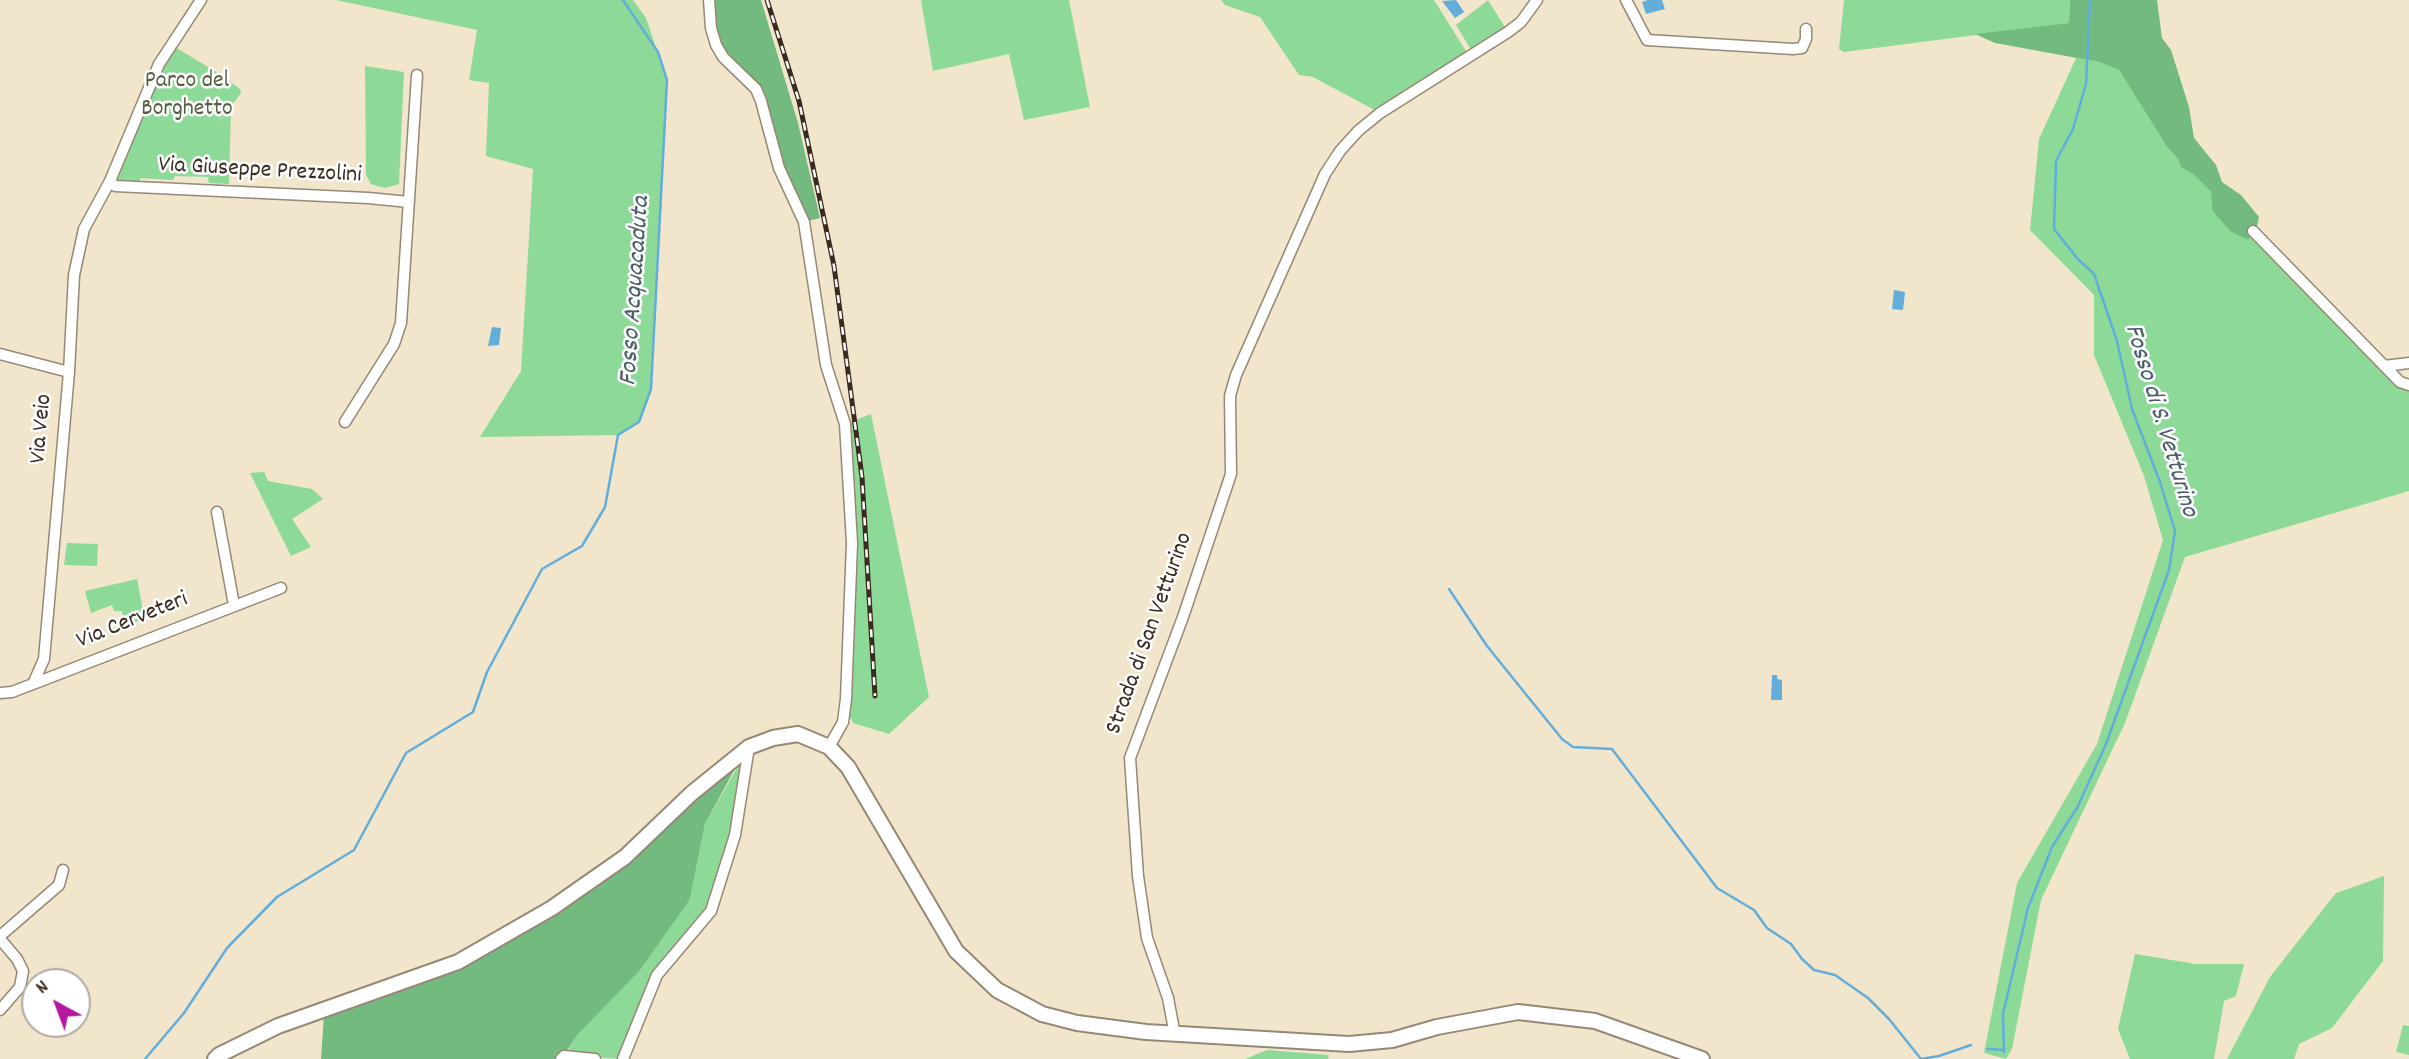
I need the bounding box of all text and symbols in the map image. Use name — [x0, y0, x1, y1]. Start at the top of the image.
park label: Parco del Borghetto — [141, 69, 233, 125]
street label: Via Giuseppe Prezzolini — [158, 152, 362, 192]
water label: Fosso Acquacaduta — [615, 195, 659, 387]
water label: Fosso di S. Vetturino — [2115, 321, 2203, 521]
street label: Via Veio — [26, 393, 60, 465]
street label: Strada di San Vetturino — [1101, 529, 1201, 739]
street label: Via Cerveteri — [73, 587, 193, 657]
north arrow — [21, 968, 91, 1038]
text: N — [31, 975, 56, 1002]

